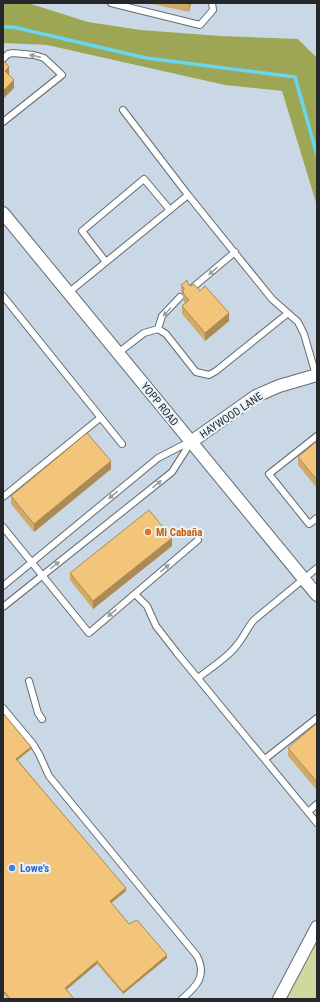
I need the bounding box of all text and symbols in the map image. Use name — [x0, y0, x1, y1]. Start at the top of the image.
one-way arrow — [29, 52, 41, 58]
one-way arrow — [208, 266, 218, 275]
one-way arrow — [162, 307, 171, 317]
street label: YOPP ROAD — [138, 380, 181, 429]
street label: HAYWOOD LANE — [197, 389, 266, 441]
one-way arrow — [151, 480, 162, 488]
one-way arrow — [108, 491, 118, 500]
place label: Mi Cabaña — [156, 526, 202, 539]
marker: Mi Cabaña — [143, 527, 153, 537]
one-way arrow — [50, 561, 61, 570]
one-way arrow — [160, 564, 170, 573]
one-way arrow — [107, 609, 118, 618]
place label: Lowe's — [20, 862, 49, 875]
marker: Lowe's — [7, 863, 17, 873]

